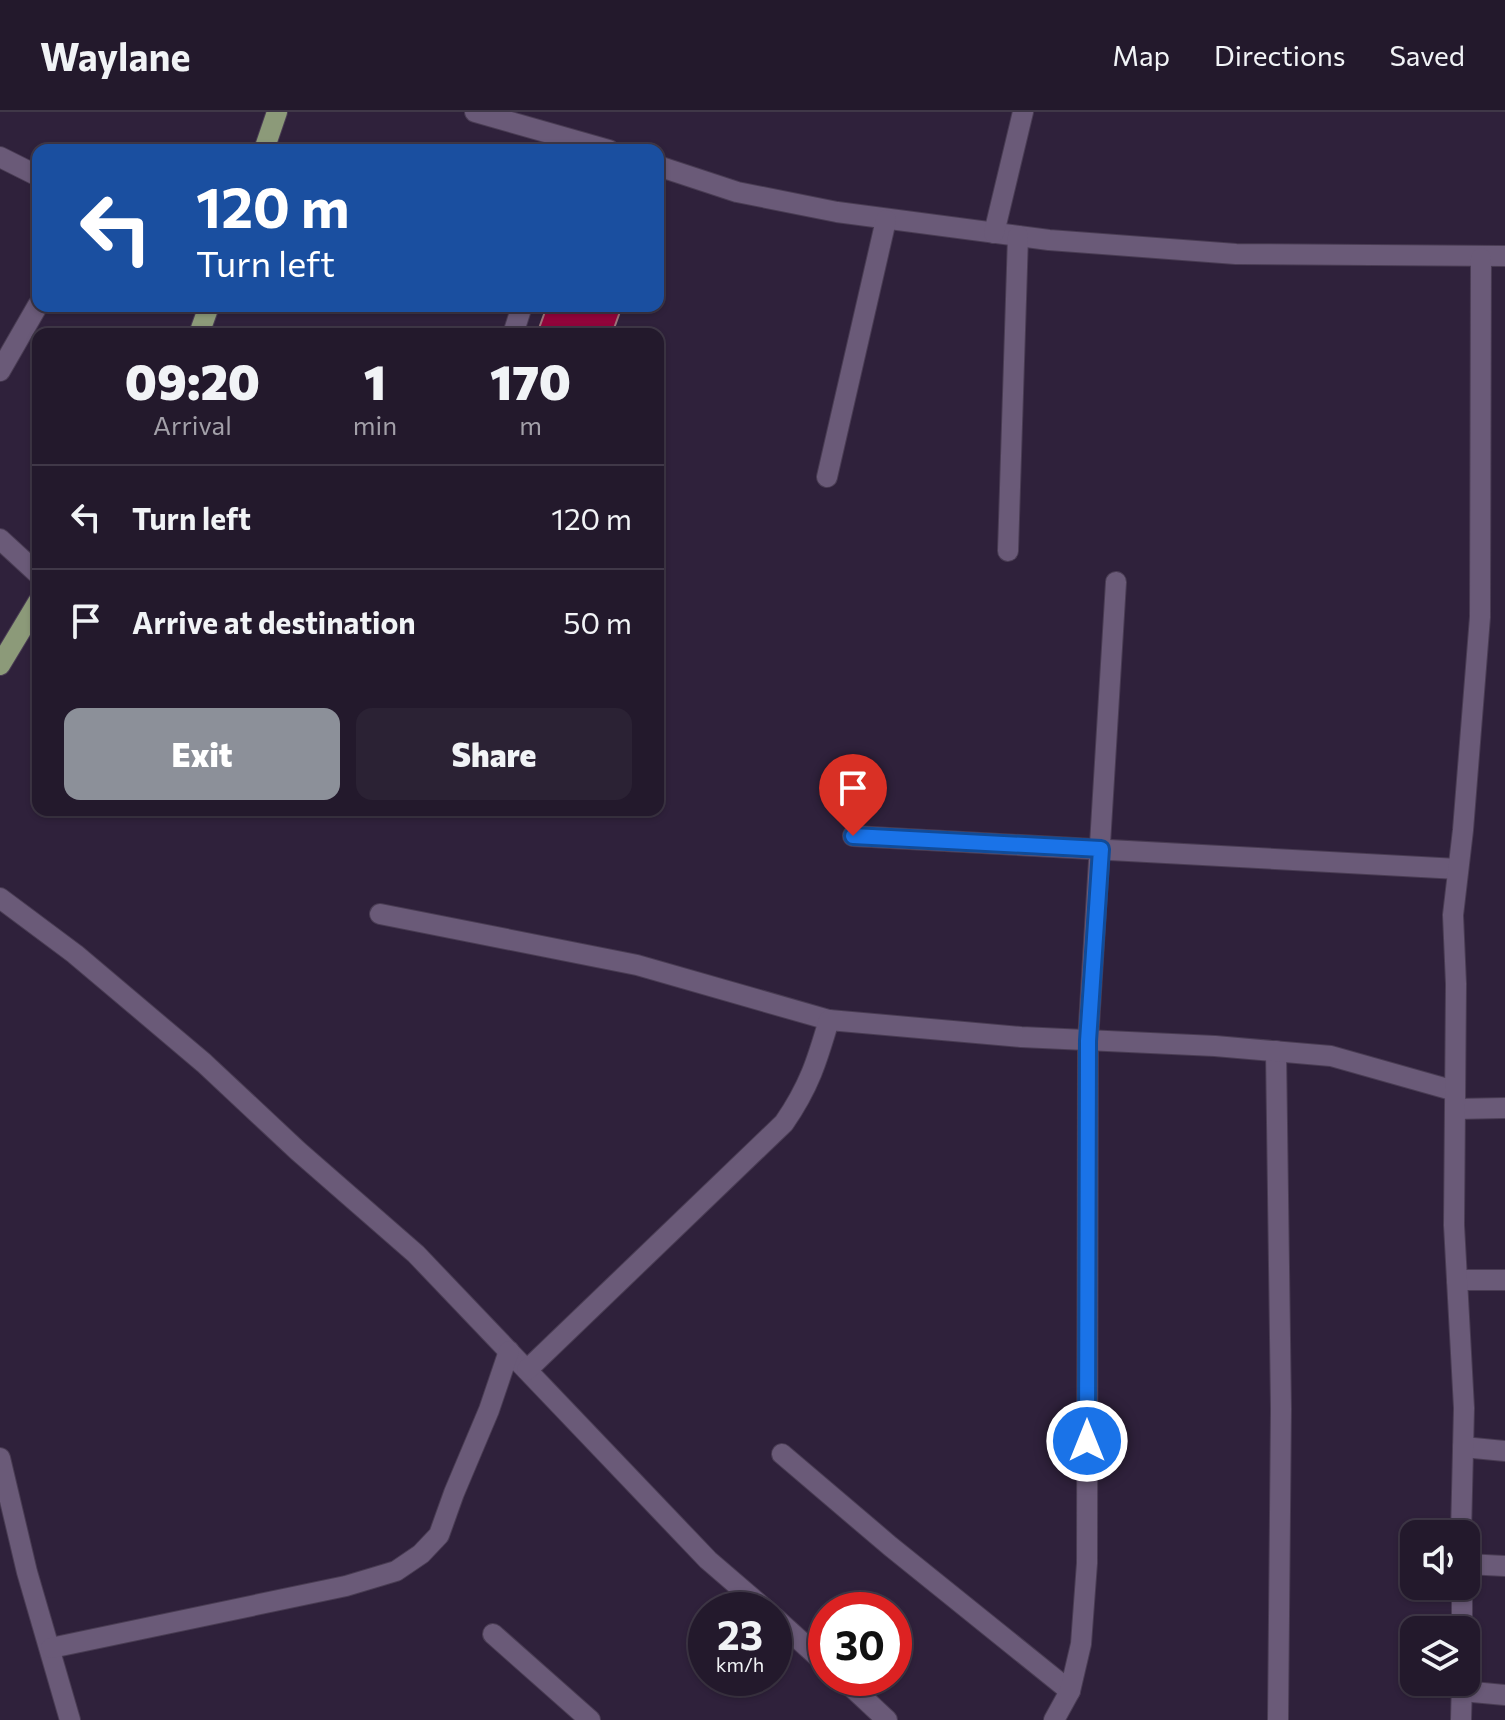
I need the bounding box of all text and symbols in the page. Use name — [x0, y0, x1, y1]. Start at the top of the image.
text: Waylane — [40, 32, 190, 79]
text: Map — [1112, 38, 1170, 72]
text: Directions — [1214, 38, 1345, 72]
text: Saved — [1389, 38, 1465, 72]
text: 120 m — [196, 171, 350, 240]
icon: left — [64, 176, 168, 280]
text: Turn left — [196, 240, 335, 284]
text: 09:20 — [125, 351, 260, 410]
text: 1 — [364, 351, 386, 410]
text: 170 — [490, 351, 571, 410]
text: Arrival — [153, 409, 232, 440]
text: min — [353, 409, 397, 440]
text: m — [519, 409, 542, 440]
icon: left — [64, 495, 108, 539]
text: Turn left — [132, 499, 251, 536]
text: 120 m — [551, 499, 632, 536]
icon: arrive — [64, 599, 108, 643]
text: Arrive at destination — [132, 603, 416, 640]
text: 50 m — [563, 603, 632, 640]
button: Exit — [64, 708, 340, 800]
button: Share — [356, 708, 632, 800]
pin — [819, 754, 887, 836]
icon: arrive — [831, 766, 875, 810]
position arrow — [1045, 1399, 1129, 1483]
map controls — [1400, 1520, 1480, 1696]
button: sound — [1400, 1520, 1480, 1600]
speed limit sign: 30 — [808, 1592, 912, 1696]
text: 23 — [717, 1609, 763, 1658]
button: layers — [1400, 1616, 1480, 1696]
text: km/h — [716, 1652, 764, 1676]

